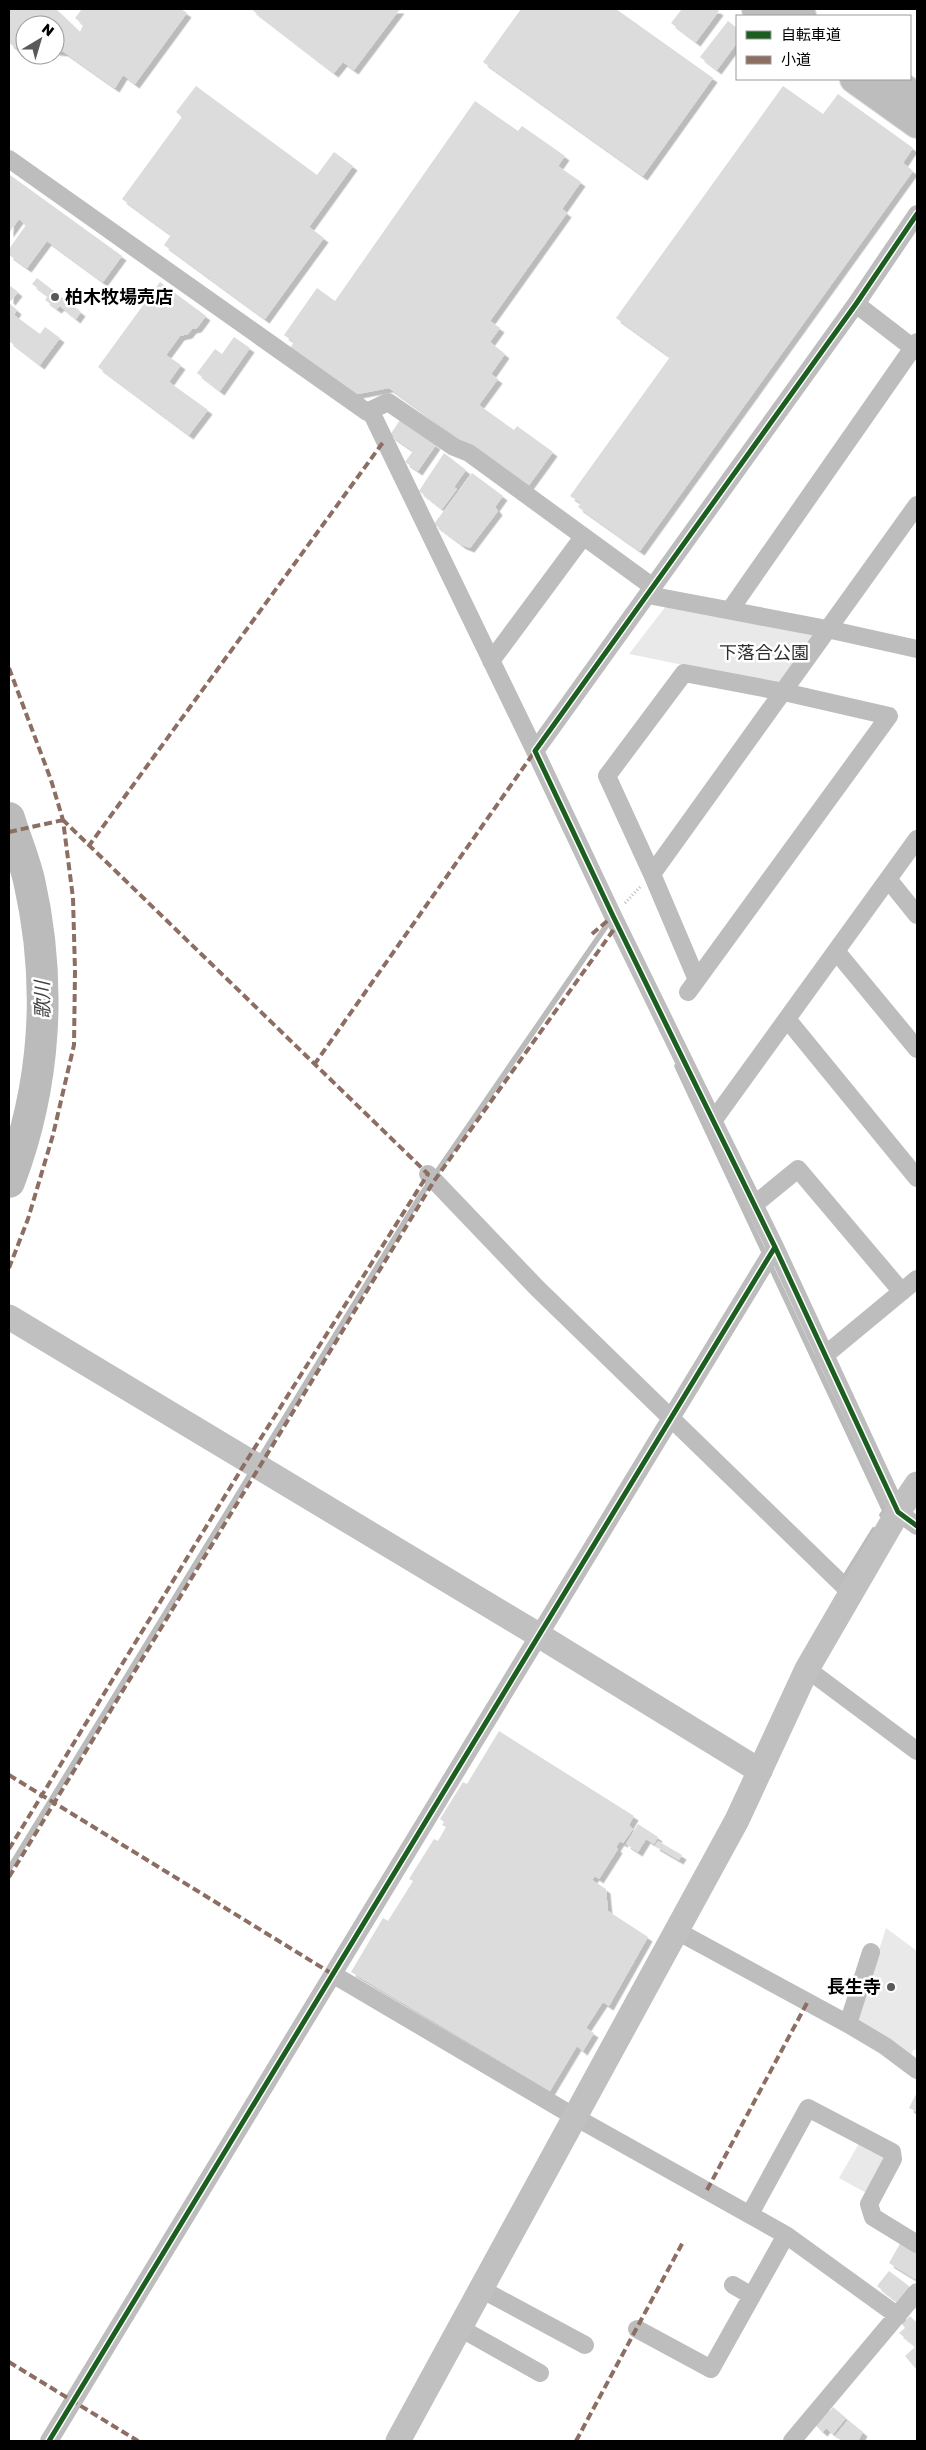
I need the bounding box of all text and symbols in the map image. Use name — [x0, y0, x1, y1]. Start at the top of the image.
north arrow — [15, 15, 65, 65]
legend — [736, 15, 911, 80]
text: N — [39, 19, 58, 39]
text: 自転車道 — [781, 25, 841, 43]
text: 小道 — [781, 50, 811, 68]
place label: 柏木牧場売店 — [65, 285, 173, 307]
marker: 柏木牧場売店 — [49, 291, 61, 303]
park label: 下落合公園 — [719, 641, 809, 663]
water label: 歌川 — [30, 979, 53, 1019]
place label: 長生寺 — [827, 1975, 881, 1997]
marker: 長生寺 — [885, 1981, 897, 1993]

